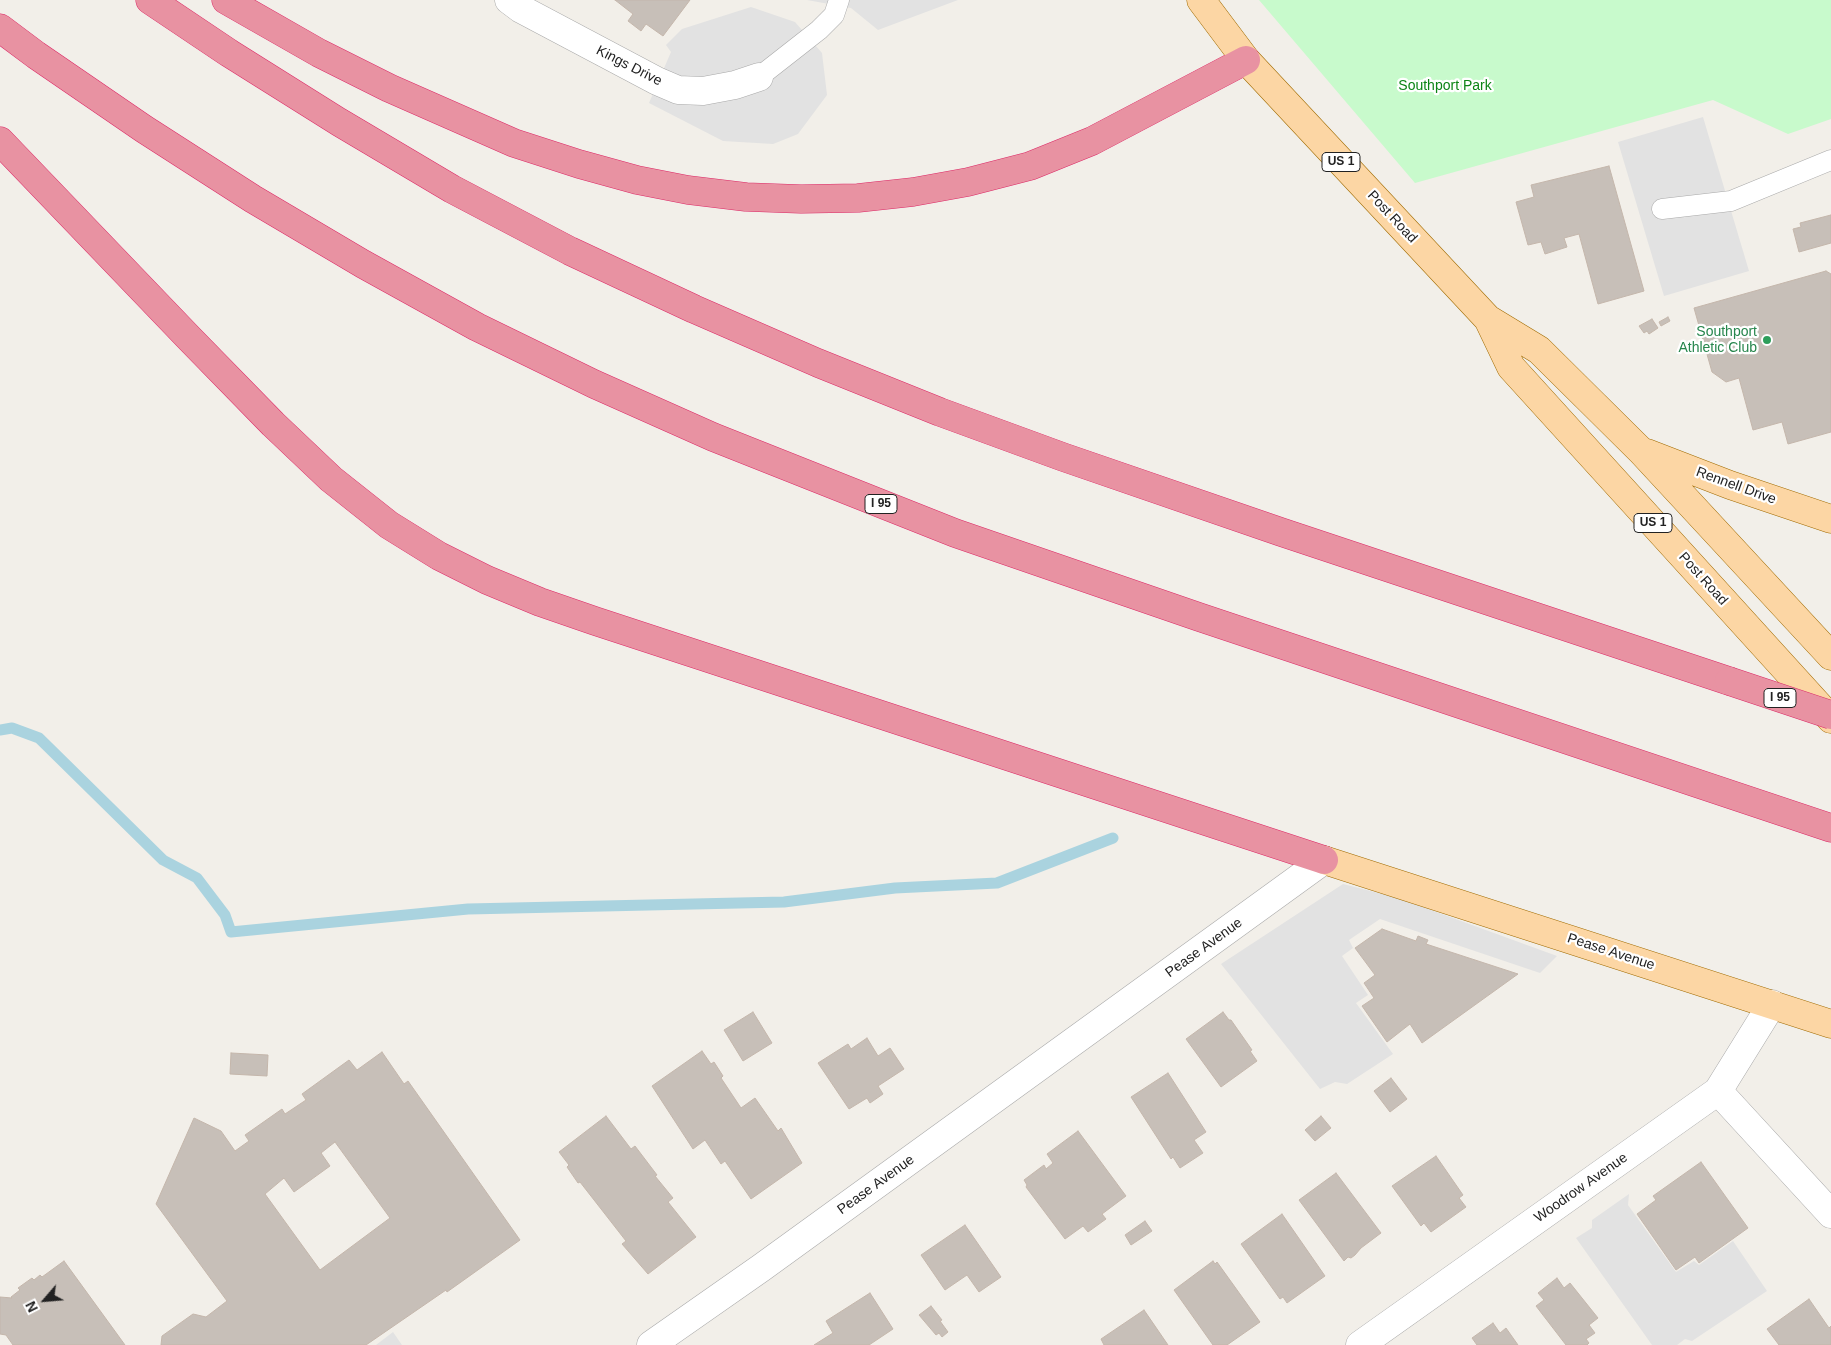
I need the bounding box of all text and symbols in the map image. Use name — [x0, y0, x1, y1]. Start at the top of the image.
street label: Kings Drive — [593, 42, 665, 90]
park label: Southport Park — [1398, 78, 1492, 94]
road number: US 1 — [1322, 152, 1360, 172]
street label: Post Road — [1364, 187, 1420, 247]
place label: Southport Athletic Club — [1678, 324, 1757, 357]
marker: Southport Athletic Club — [1761, 334, 1773, 346]
street label: Rennell Drive — [1694, 464, 1778, 508]
road number: I 95 — [865, 494, 897, 514]
road number: US 1 — [1634, 514, 1672, 532]
street label: Post Road — [1675, 549, 1731, 609]
road number: I 95 — [1764, 688, 1796, 708]
street label: Pease Avenue — [1162, 915, 1246, 981]
street label: Pease Avenue — [1565, 930, 1657, 974]
street label: Woodrow Avenue — [1531, 1150, 1631, 1226]
street label: Pease Avenue — [834, 1152, 918, 1218]
north arrow — [20, 1275, 70, 1325]
text: N — [22, 1299, 41, 1315]

